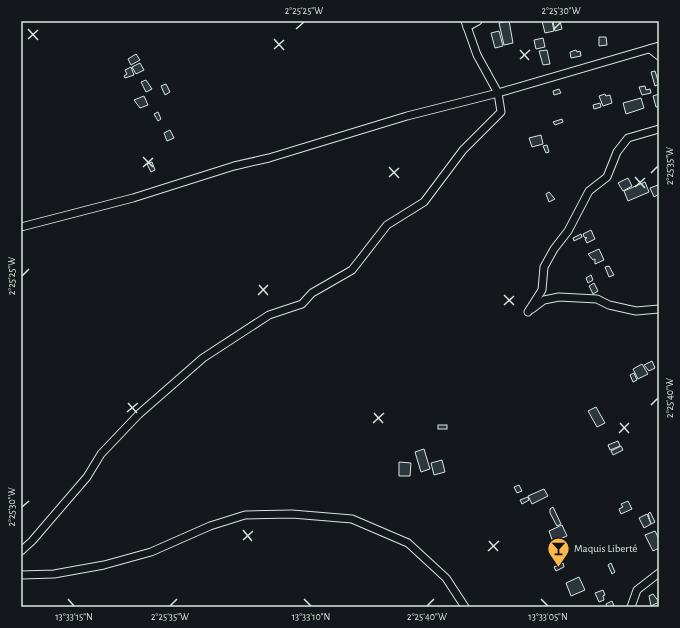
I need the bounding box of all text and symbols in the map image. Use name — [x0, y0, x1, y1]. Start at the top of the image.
text: 2°25'25"W — [285, 6, 323, 16]
text: 2°25'30"W — [541, 6, 581, 16]
text: 2°25'35"W — [665, 147, 675, 185]
text: 2°25'25"W — [7, 257, 17, 295]
text: 2°25'40"W — [665, 378, 675, 418]
text: 2°25'30"W — [7, 487, 17, 527]
bar icon: Maquis Liberté — [545, 535, 571, 568]
place label: Maquis Liberté — [574, 543, 637, 554]
text: 13°33'15"N — [55, 612, 93, 622]
text: 2°25'35"W — [151, 612, 189, 622]
text: 13°33'10"N — [292, 612, 330, 622]
text: 2°25'40"W — [407, 612, 447, 622]
text: 13°33'05"N — [528, 612, 568, 622]

